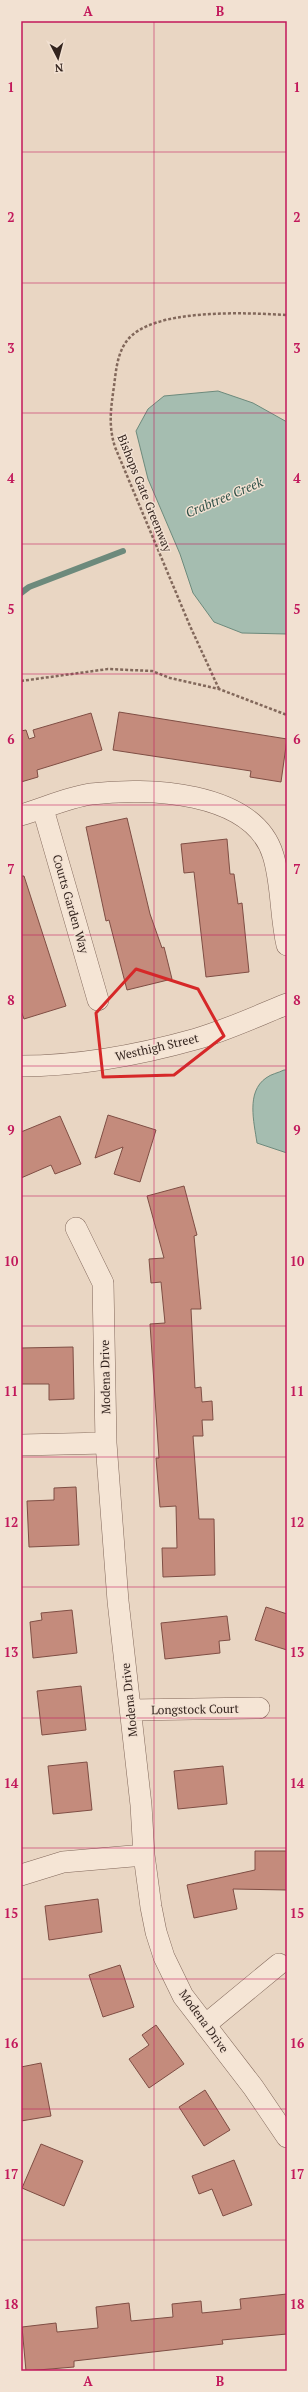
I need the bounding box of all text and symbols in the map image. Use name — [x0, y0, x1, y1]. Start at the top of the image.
text: A — [83, 2, 93, 20]
text: B — [216, 2, 224, 20]
north arrow — [38, 38, 78, 78]
text: N — [54, 61, 64, 75]
text: 1 — [7, 78, 15, 96]
text: 1 — [293, 78, 301, 96]
text: 2 — [7, 208, 15, 226]
text: 2 — [293, 208, 301, 226]
text: 3 — [7, 339, 15, 357]
text: 3 — [293, 339, 301, 357]
street label: Bishops Gate Greenway — [115, 432, 176, 555]
text: 4 — [7, 469, 15, 487]
text: 4 — [293, 469, 301, 487]
water label: Crabtree Creek — [182, 472, 266, 521]
text: 5 — [7, 600, 15, 618]
text: 5 — [293, 600, 301, 618]
text: 6 — [7, 730, 15, 748]
text: 6 — [293, 730, 301, 748]
street label: Courts Garden Way — [50, 853, 93, 956]
text: 7 — [7, 860, 15, 878]
text: 7 — [293, 860, 301, 878]
text: 8 — [7, 991, 15, 1009]
text: 8 — [293, 991, 301, 1009]
street label: Westhigh Street — [114, 1030, 201, 1064]
text: 9 — [7, 1121, 15, 1139]
text: 9 — [293, 1121, 301, 1139]
text: 10 — [4, 1252, 19, 1270]
text: 10 — [290, 1252, 305, 1270]
street label: Modena Drive — [97, 1340, 113, 1414]
text: 11 — [4, 1382, 18, 1400]
text: 11 — [290, 1382, 304, 1400]
text: 12 — [4, 1513, 18, 1531]
text: 12 — [290, 1513, 304, 1531]
text: 13 — [4, 1643, 18, 1661]
text: 13 — [290, 1643, 304, 1661]
street label: Modena Drive — [118, 1662, 140, 1738]
street label: Longstock Court — [151, 1701, 240, 1717]
text: 14 — [4, 1774, 19, 1792]
text: 14 — [290, 1774, 305, 1792]
text: 15 — [4, 1904, 18, 1922]
text: 15 — [290, 1904, 304, 1922]
street label: Modena Drive — [176, 1986, 232, 2056]
text: 16 — [4, 2034, 18, 2052]
text: 16 — [290, 2034, 304, 2052]
text: 17 — [4, 2165, 18, 2183]
text: 17 — [290, 2165, 304, 2183]
text: 18 — [4, 2295, 18, 2313]
text: 18 — [290, 2295, 304, 2313]
text: A — [83, 2372, 93, 2390]
text: B — [216, 2372, 224, 2390]

